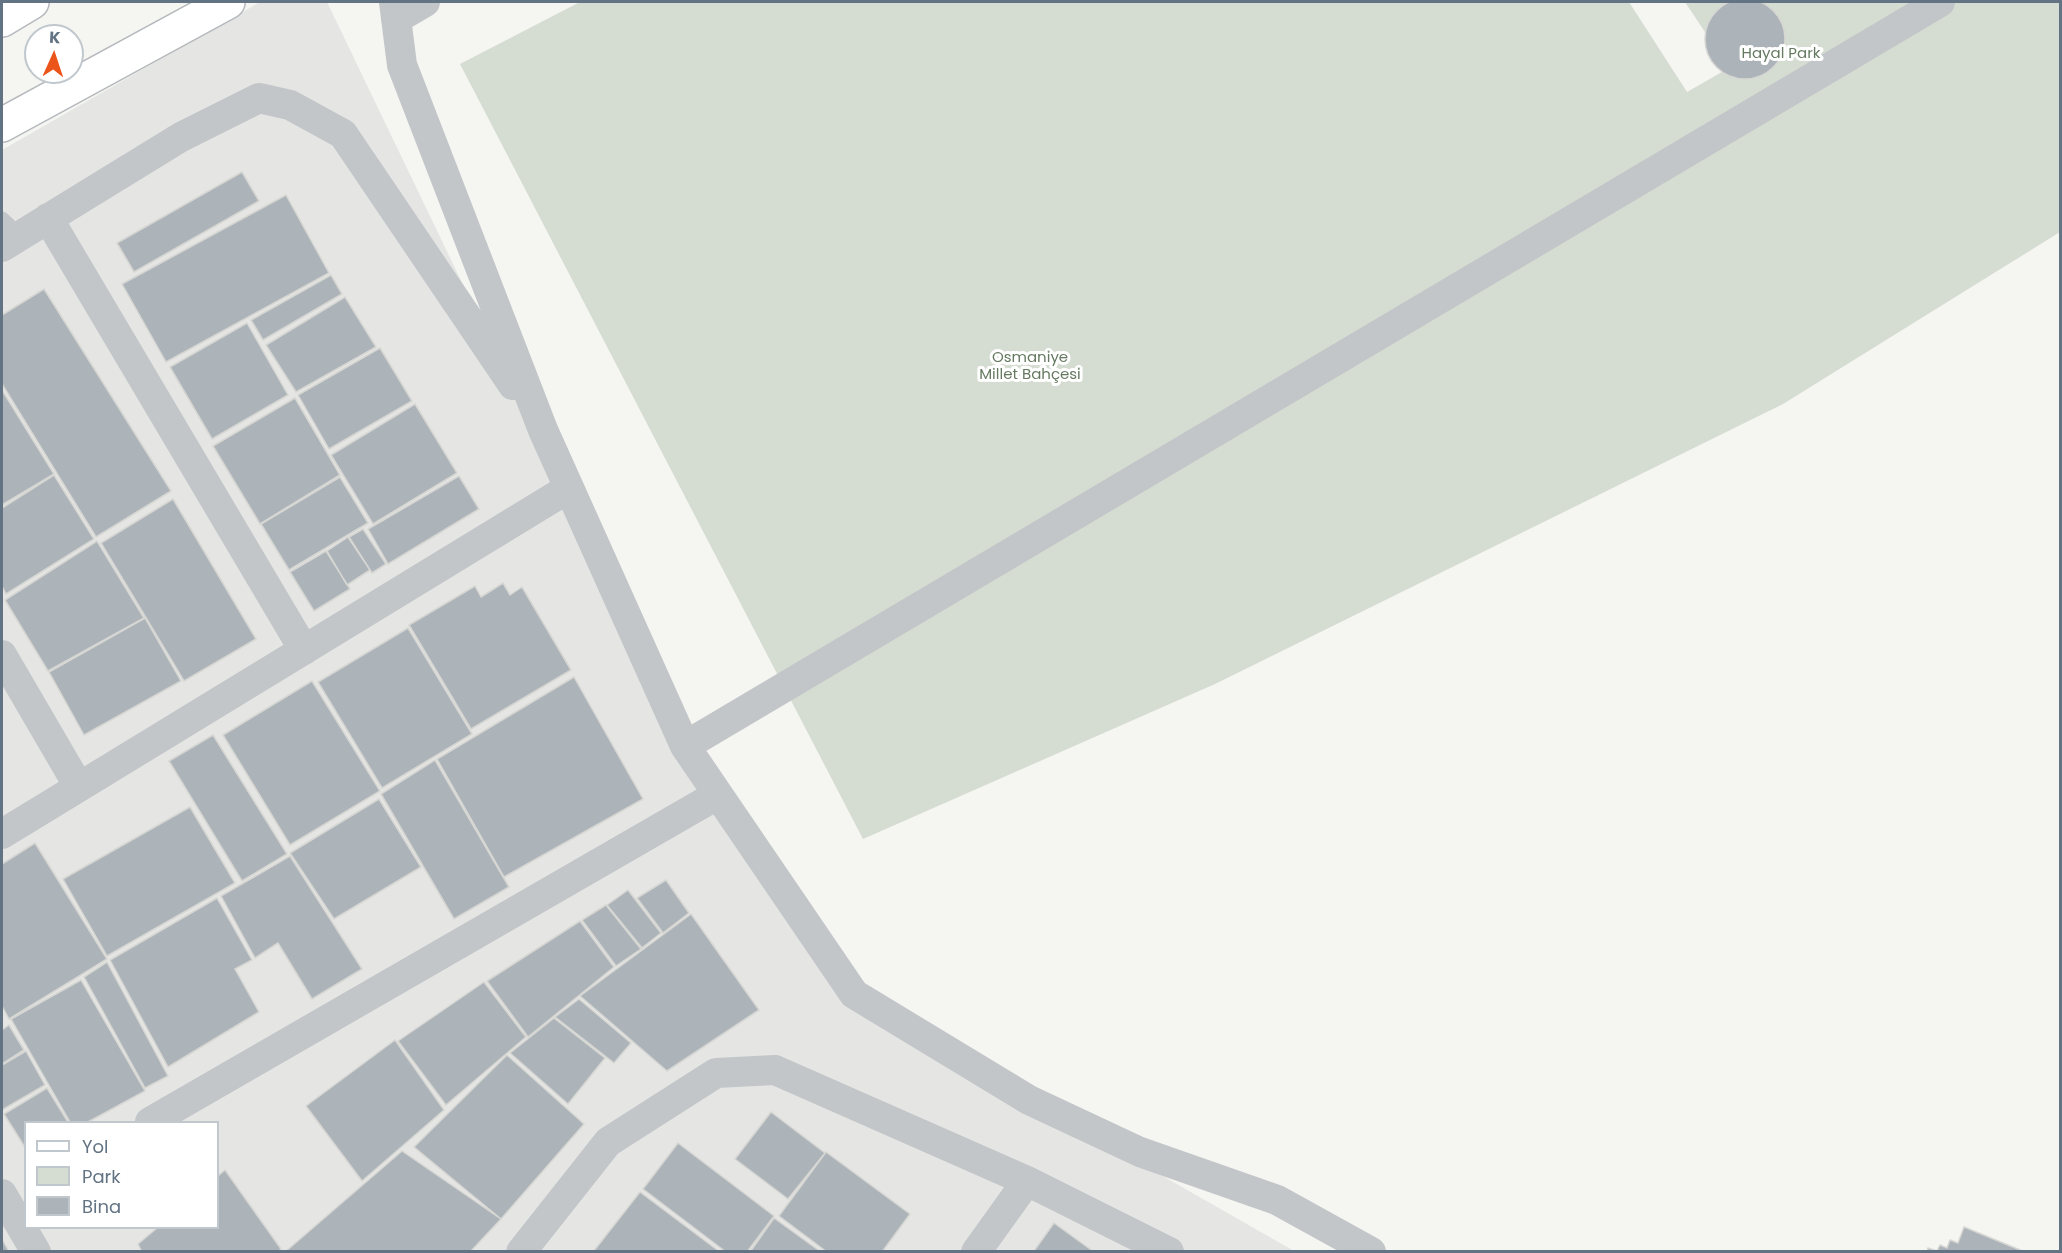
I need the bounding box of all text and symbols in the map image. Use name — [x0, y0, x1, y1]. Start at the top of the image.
north arrow — [24, 24, 84, 84]
text: K — [49, 26, 61, 49]
park label: Hayal Park — [1742, 45, 1820, 63]
park label: Osmaniye Millet Bahçesi — [979, 349, 1081, 384]
legend — [24, 1121, 219, 1229]
text: Yol — [82, 1134, 108, 1159]
text: Park — [82, 1164, 121, 1189]
text: Bina — [82, 1194, 121, 1219]

